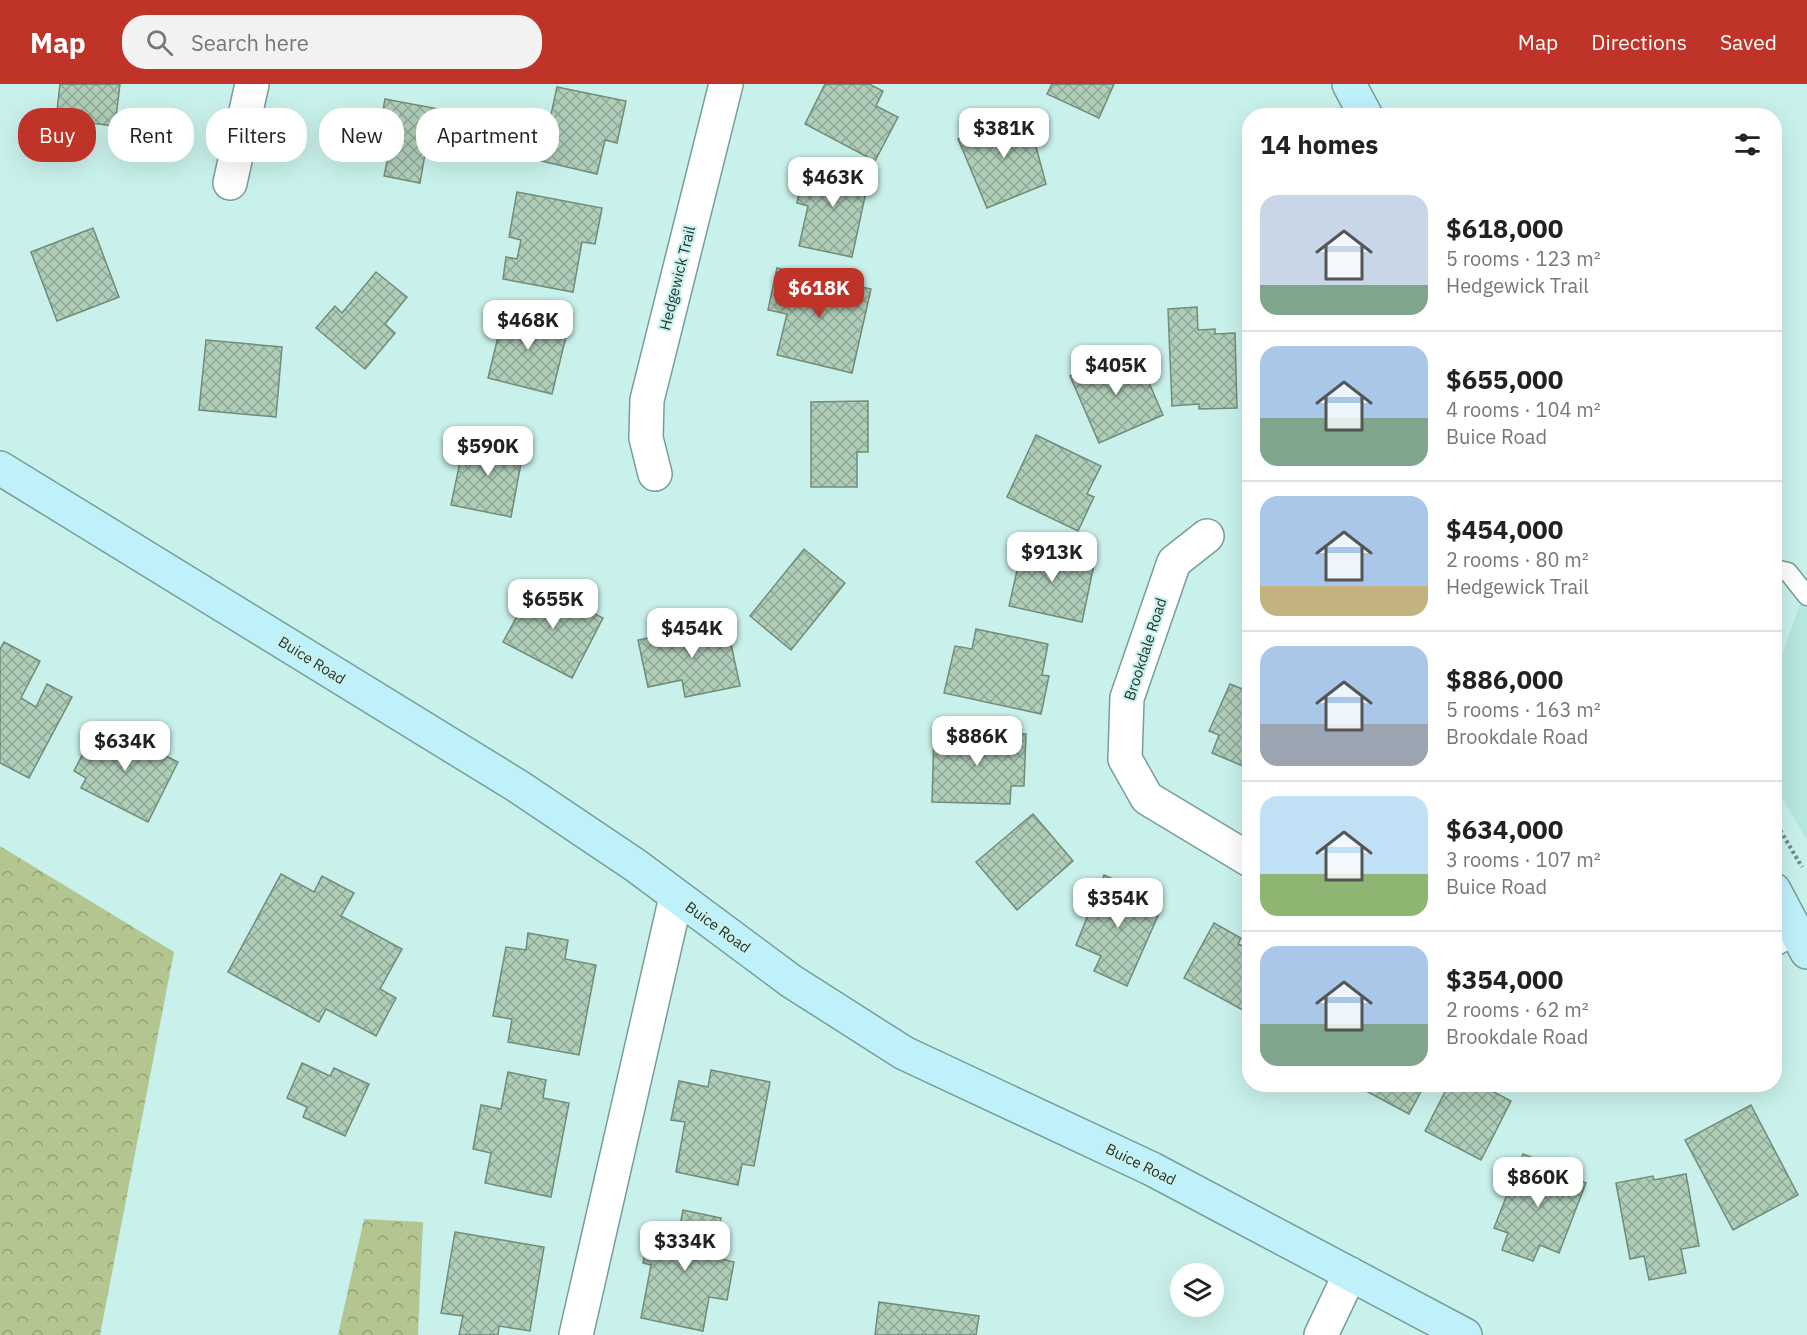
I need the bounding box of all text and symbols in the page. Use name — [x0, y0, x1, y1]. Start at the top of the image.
search box — [122, 15, 542, 69]
text: Map — [30, 24, 86, 61]
icon: search — [143, 26, 176, 59]
text: Search here — [191, 28, 309, 57]
text: Map — [1518, 28, 1558, 56]
text: Directions — [1591, 28, 1687, 56]
text: Saved — [1720, 28, 1777, 56]
chip: Buy — [18, 108, 96, 162]
chip: Rent — [108, 108, 194, 162]
chip: Filters — [206, 108, 307, 162]
chip: New — [319, 108, 404, 162]
chip: Apartment — [416, 108, 559, 162]
pin: $381K — [962, 108, 1046, 159]
text: $381K — [973, 114, 1035, 141]
text: 14 homes — [1260, 127, 1378, 161]
icon: filters — [1731, 128, 1764, 161]
pin: $463K — [791, 157, 875, 208]
text: $463K — [802, 163, 864, 190]
text: $618,000 — [1446, 211, 1563, 245]
icon: home — [1308, 219, 1380, 291]
street label: Hedgewick Trail — [655, 224, 699, 332]
text: 5 rooms · 123 m² — [1446, 245, 1601, 272]
pin: $618K — [777, 268, 861, 319]
text: Hedgewick Trail — [1446, 272, 1589, 299]
text: $618K — [788, 274, 850, 301]
pin: $468K — [486, 300, 570, 351]
text: $468K — [497, 306, 559, 333]
pin: $405K — [1074, 345, 1158, 396]
text: $405K — [1085, 351, 1147, 378]
text: $655,000 — [1446, 362, 1563, 396]
icon: home — [1308, 370, 1380, 442]
text: 4 rooms · 104 m² — [1446, 396, 1601, 423]
text: Buice Road — [1446, 423, 1547, 450]
pin: $590K — [446, 426, 530, 477]
text: $590K — [457, 432, 519, 459]
text: $454,000 — [1446, 512, 1563, 546]
icon: home — [1308, 520, 1380, 592]
pin: $913K — [1010, 532, 1094, 583]
text: $913K — [1021, 538, 1083, 565]
text: 2 rooms · 80 m² — [1446, 546, 1589, 573]
text: Hedgewick Trail — [1446, 573, 1589, 600]
pin: $655K — [511, 579, 595, 630]
text: $655K — [522, 585, 584, 612]
street label: Brookdale Road — [1119, 595, 1171, 703]
pin: $454K — [650, 608, 734, 659]
text: $454K — [661, 614, 723, 641]
street label: Buice Road — [275, 632, 349, 688]
text: $886,000 — [1446, 662, 1563, 696]
icon: home — [1308, 670, 1380, 742]
text: 5 rooms · 163 m² — [1446, 696, 1601, 723]
pin: $886K — [935, 716, 1019, 767]
pin: $634K — [83, 721, 167, 772]
text: $886K — [946, 722, 1008, 749]
text: Brookdale Road — [1446, 723, 1588, 750]
text: $634K — [94, 727, 156, 754]
text: $634,000 — [1446, 812, 1563, 846]
icon: home — [1308, 820, 1380, 892]
text: 3 rooms · 107 m² — [1446, 846, 1601, 873]
text: Buice Road — [1446, 873, 1547, 900]
pin: $354K — [1076, 878, 1160, 929]
text: $354K — [1087, 884, 1149, 911]
street label: Buice Road — [682, 897, 754, 957]
text: $354,000 — [1446, 962, 1563, 996]
icon: home — [1308, 970, 1380, 1042]
text: 2 rooms · 62 m² — [1446, 996, 1589, 1023]
text: Brookdale Road — [1446, 1023, 1588, 1050]
street label: Buice Road — [1103, 1139, 1179, 1189]
pin: $860K — [1496, 1157, 1580, 1208]
text: $860K — [1507, 1163, 1569, 1190]
pin: $334K — [643, 1221, 727, 1272]
text: $334K — [654, 1227, 716, 1254]
map controls — [1170, 1263, 1224, 1317]
button: layers — [1170, 1263, 1224, 1317]

